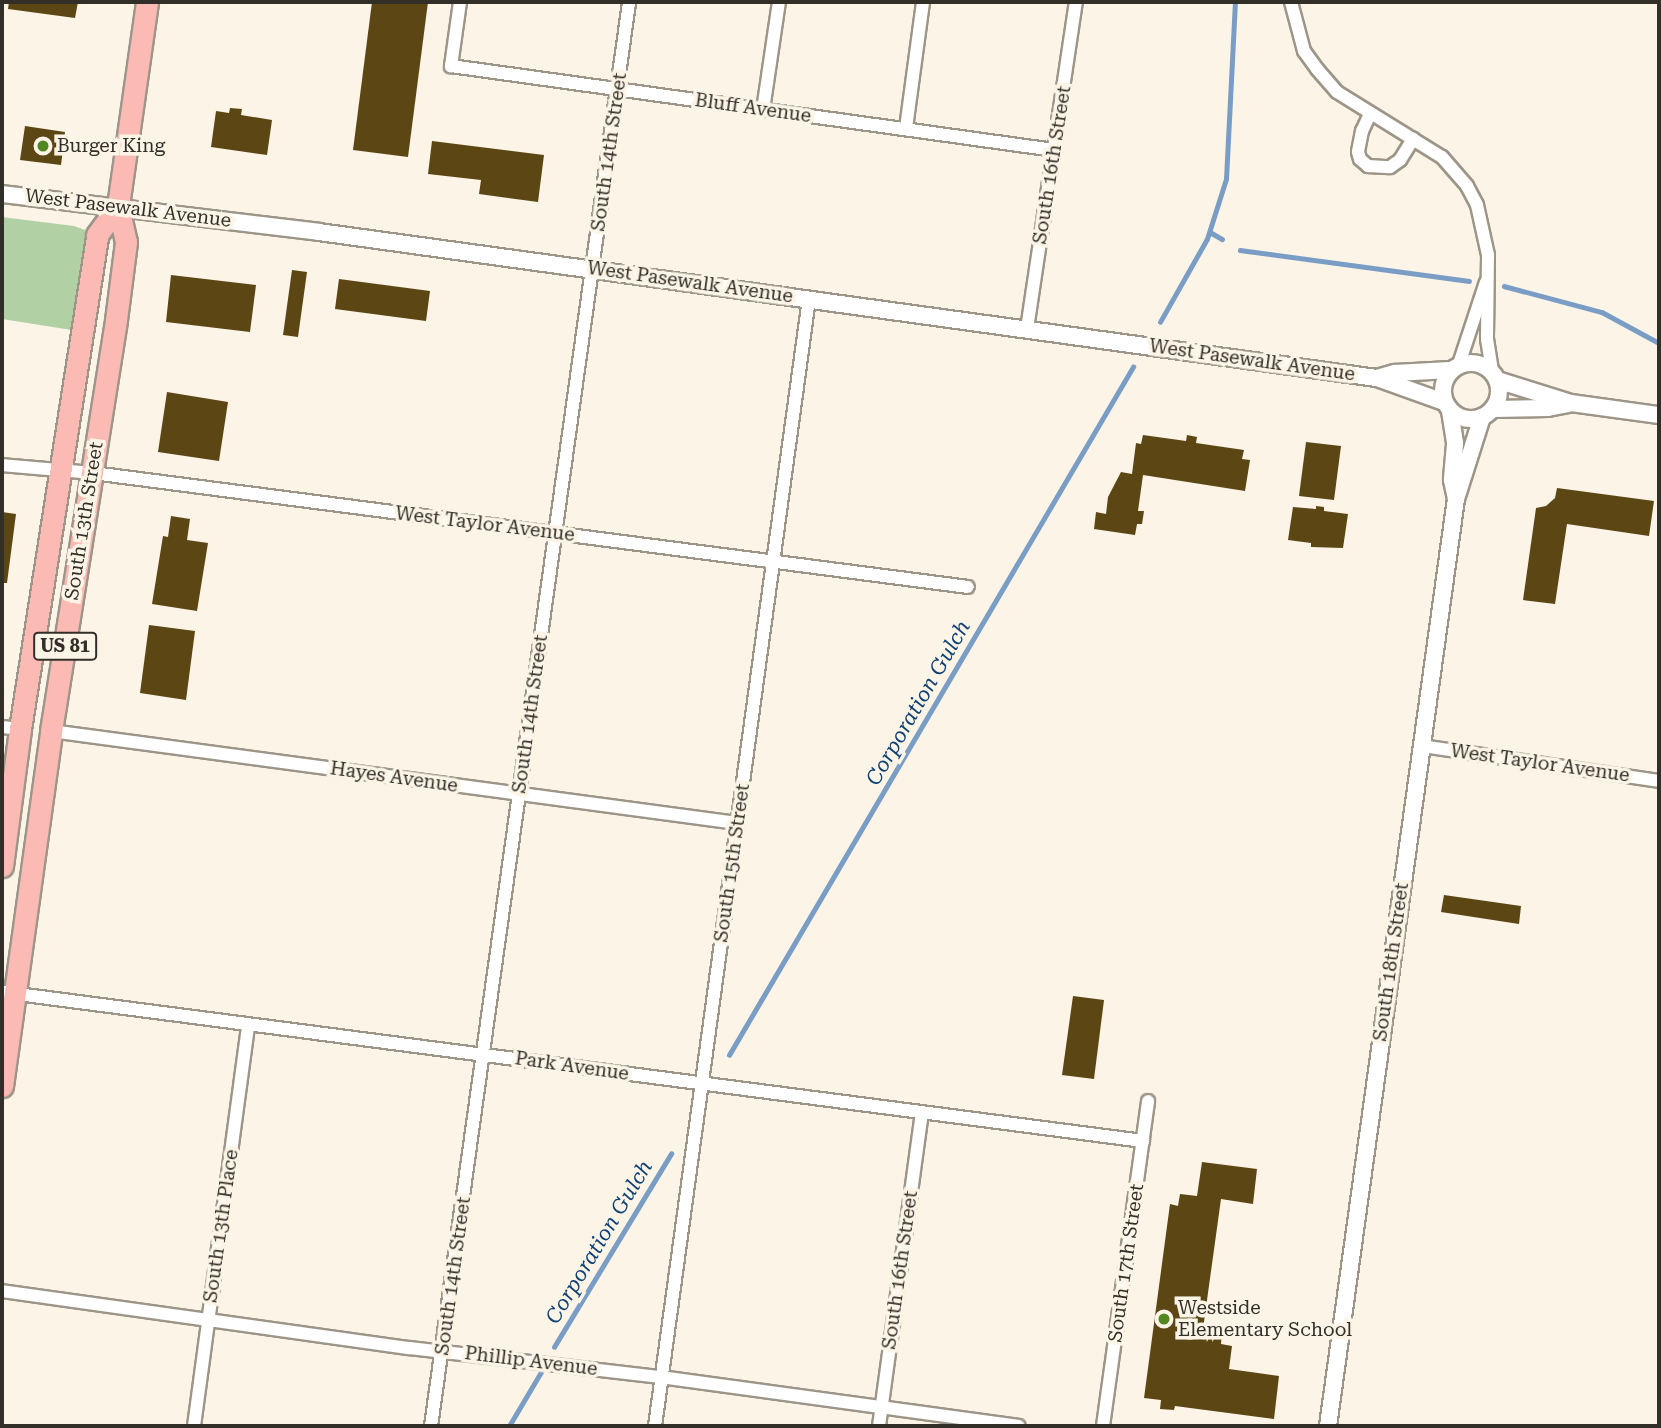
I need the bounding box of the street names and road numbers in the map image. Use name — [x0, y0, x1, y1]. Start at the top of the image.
street label: South 14th Street — [587, 71, 631, 233]
street label: South 16th Street — [1028, 84, 1076, 246]
street label: Bluff Avenue — [693, 89, 813, 127]
street label: West Pasewalk Avenue — [24, 184, 232, 232]
street label: West Pasewalk Avenue — [586, 256, 794, 308]
street label: West Pasewalk Avenue — [1148, 334, 1356, 386]
street label: South 13th Street — [60, 440, 108, 602]
street label: West Taylor Avenue — [394, 502, 576, 546]
road number: US 81 — [32, 632, 98, 660]
street label: South 14th Street — [508, 633, 552, 795]
street label: West Taylor Avenue — [1449, 739, 1631, 787]
street label: Hayes Avenue — [329, 757, 459, 797]
street label: South 15th Street — [710, 782, 754, 944]
street label: South 18th Street — [1369, 881, 1413, 1043]
street label: Park Avenue — [514, 1047, 630, 1085]
street label: South 13th Place — [199, 1148, 243, 1304]
street label: South 17th Street — [1104, 1182, 1148, 1344]
street label: South 16th Street — [878, 1189, 922, 1351]
street label: South 14th Street — [431, 1195, 475, 1357]
street label: Phillip Avenue — [463, 1342, 599, 1380]

